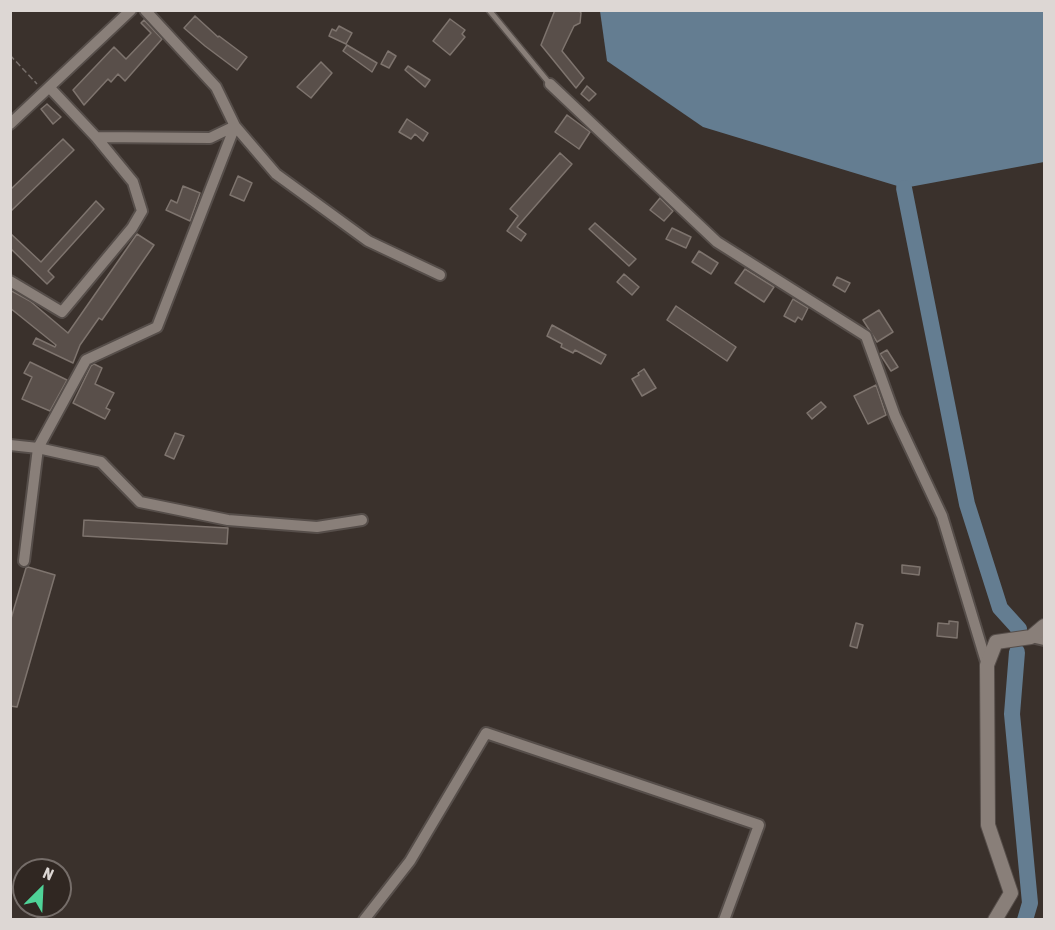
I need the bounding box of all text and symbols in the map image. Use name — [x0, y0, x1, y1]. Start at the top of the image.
north arrow — [12, 858, 72, 918]
text: N — [41, 863, 56, 884]

